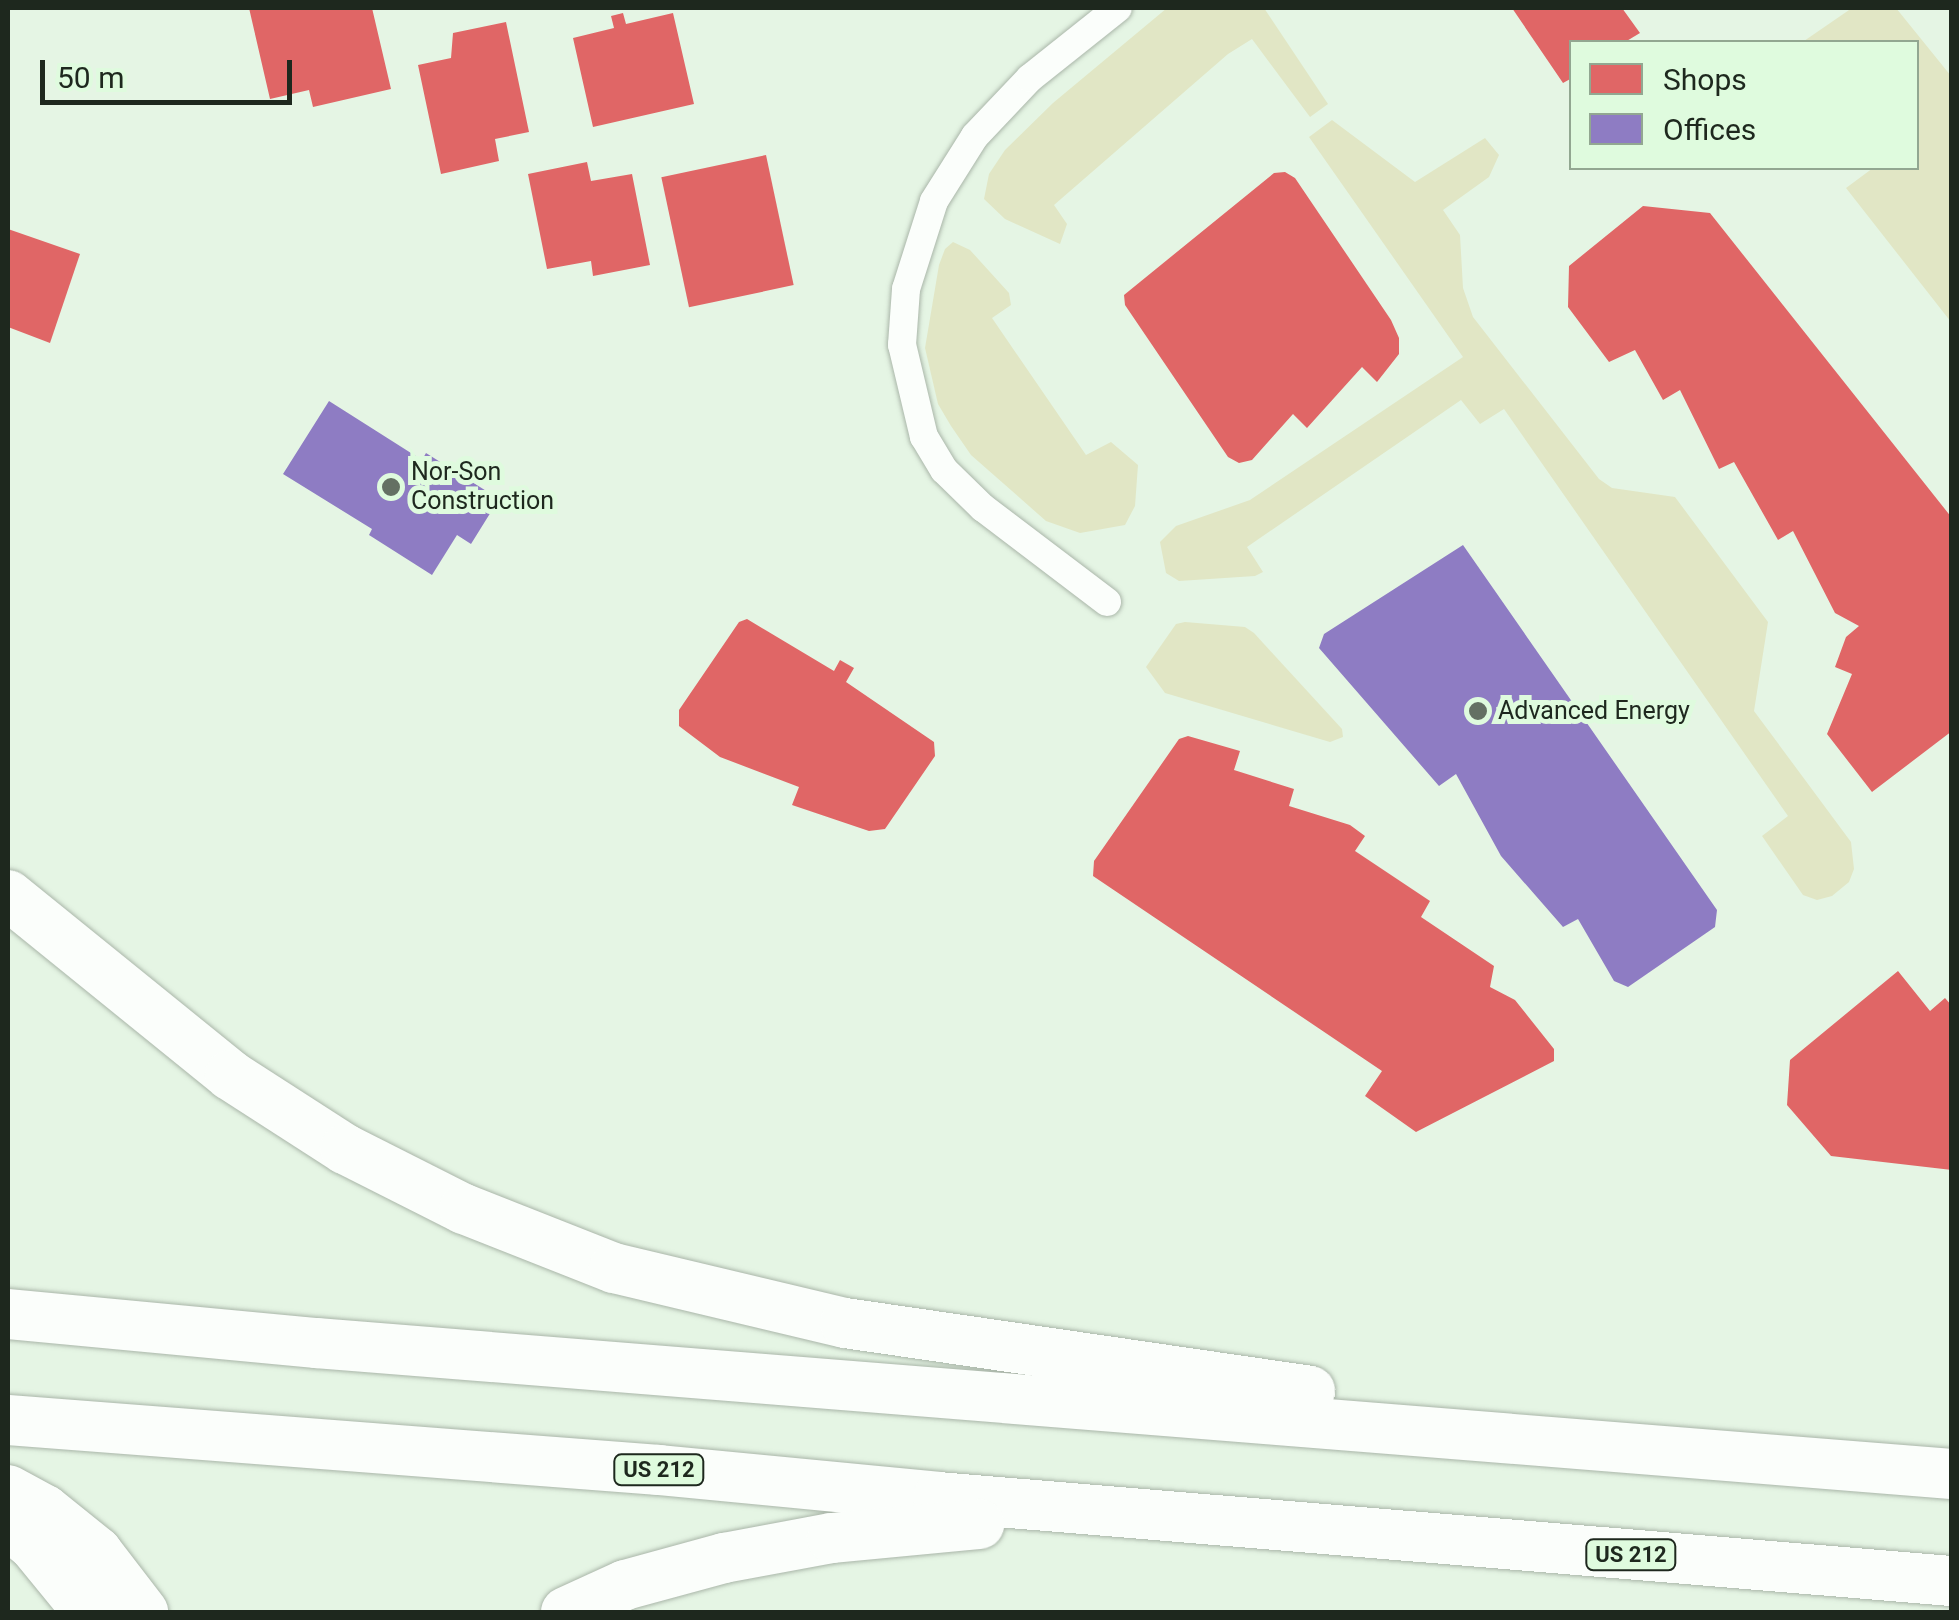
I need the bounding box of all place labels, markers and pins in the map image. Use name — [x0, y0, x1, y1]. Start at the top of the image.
place label: Nor-Son Construction — [411, 458, 554, 517]
marker: Nor-Son Construction — [380, 476, 402, 498]
place label: Advanced Energy — [1498, 696, 1690, 726]
marker: Advanced Energy — [1467, 700, 1489, 722]

